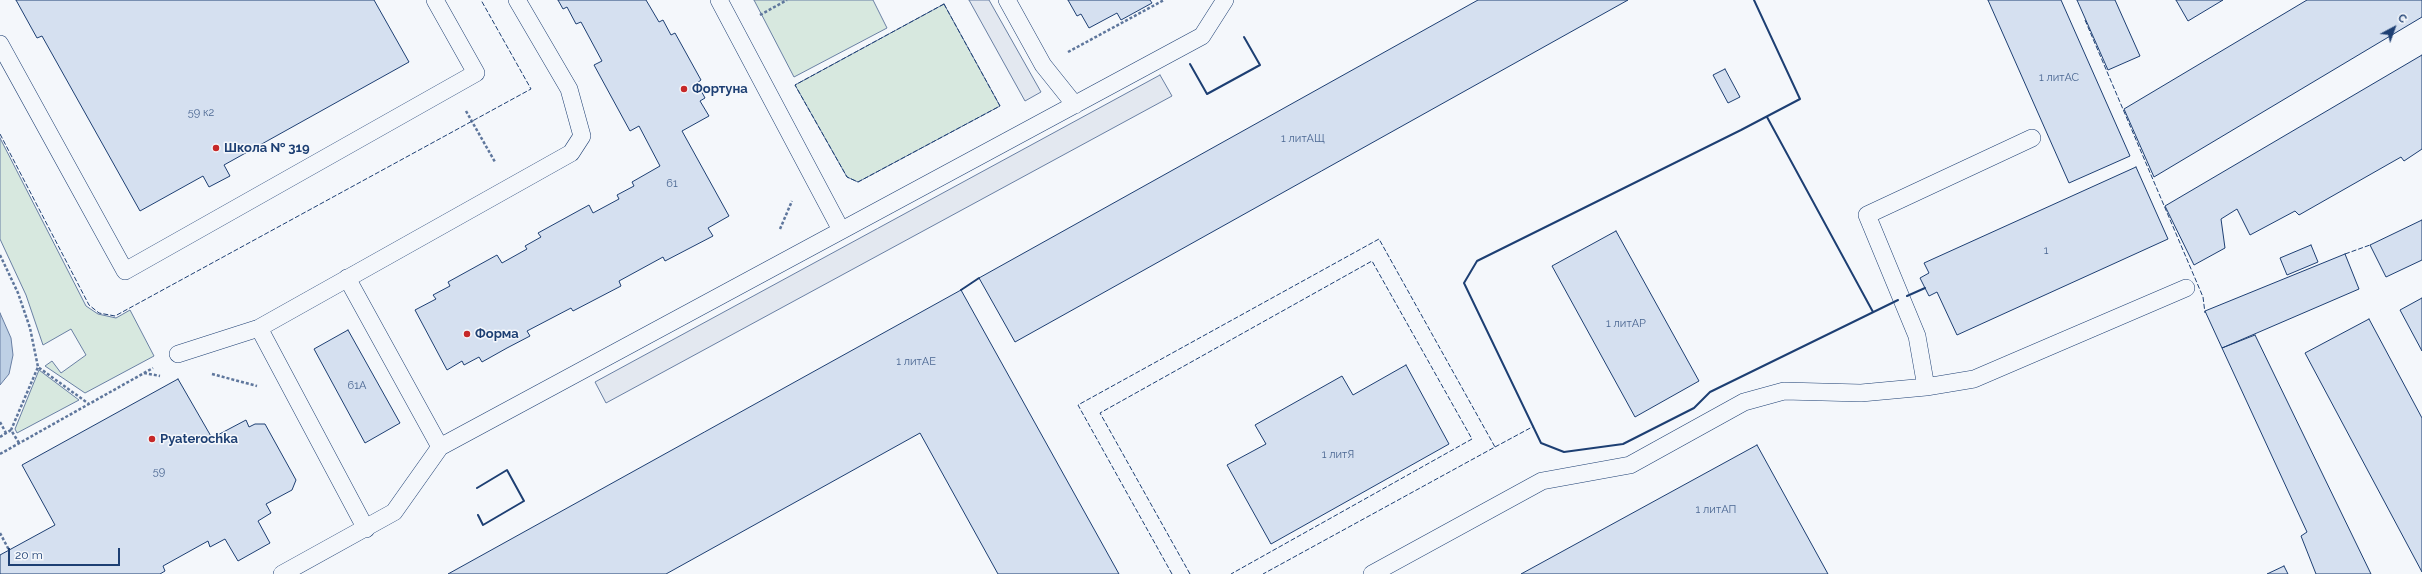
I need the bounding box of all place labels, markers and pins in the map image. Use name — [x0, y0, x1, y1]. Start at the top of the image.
place label: Фортуна — [692, 81, 748, 97]
marker: Фортуна — [679, 84, 689, 94]
place label: Школа № 319 — [224, 140, 310, 156]
marker: Школа № 319 — [211, 143, 221, 153]
place label: Форма — [475, 326, 519, 342]
marker: Форма — [462, 329, 472, 339]
place label: Pyaterochka — [160, 431, 238, 447]
marker: Pyaterochka — [147, 434, 157, 444]

